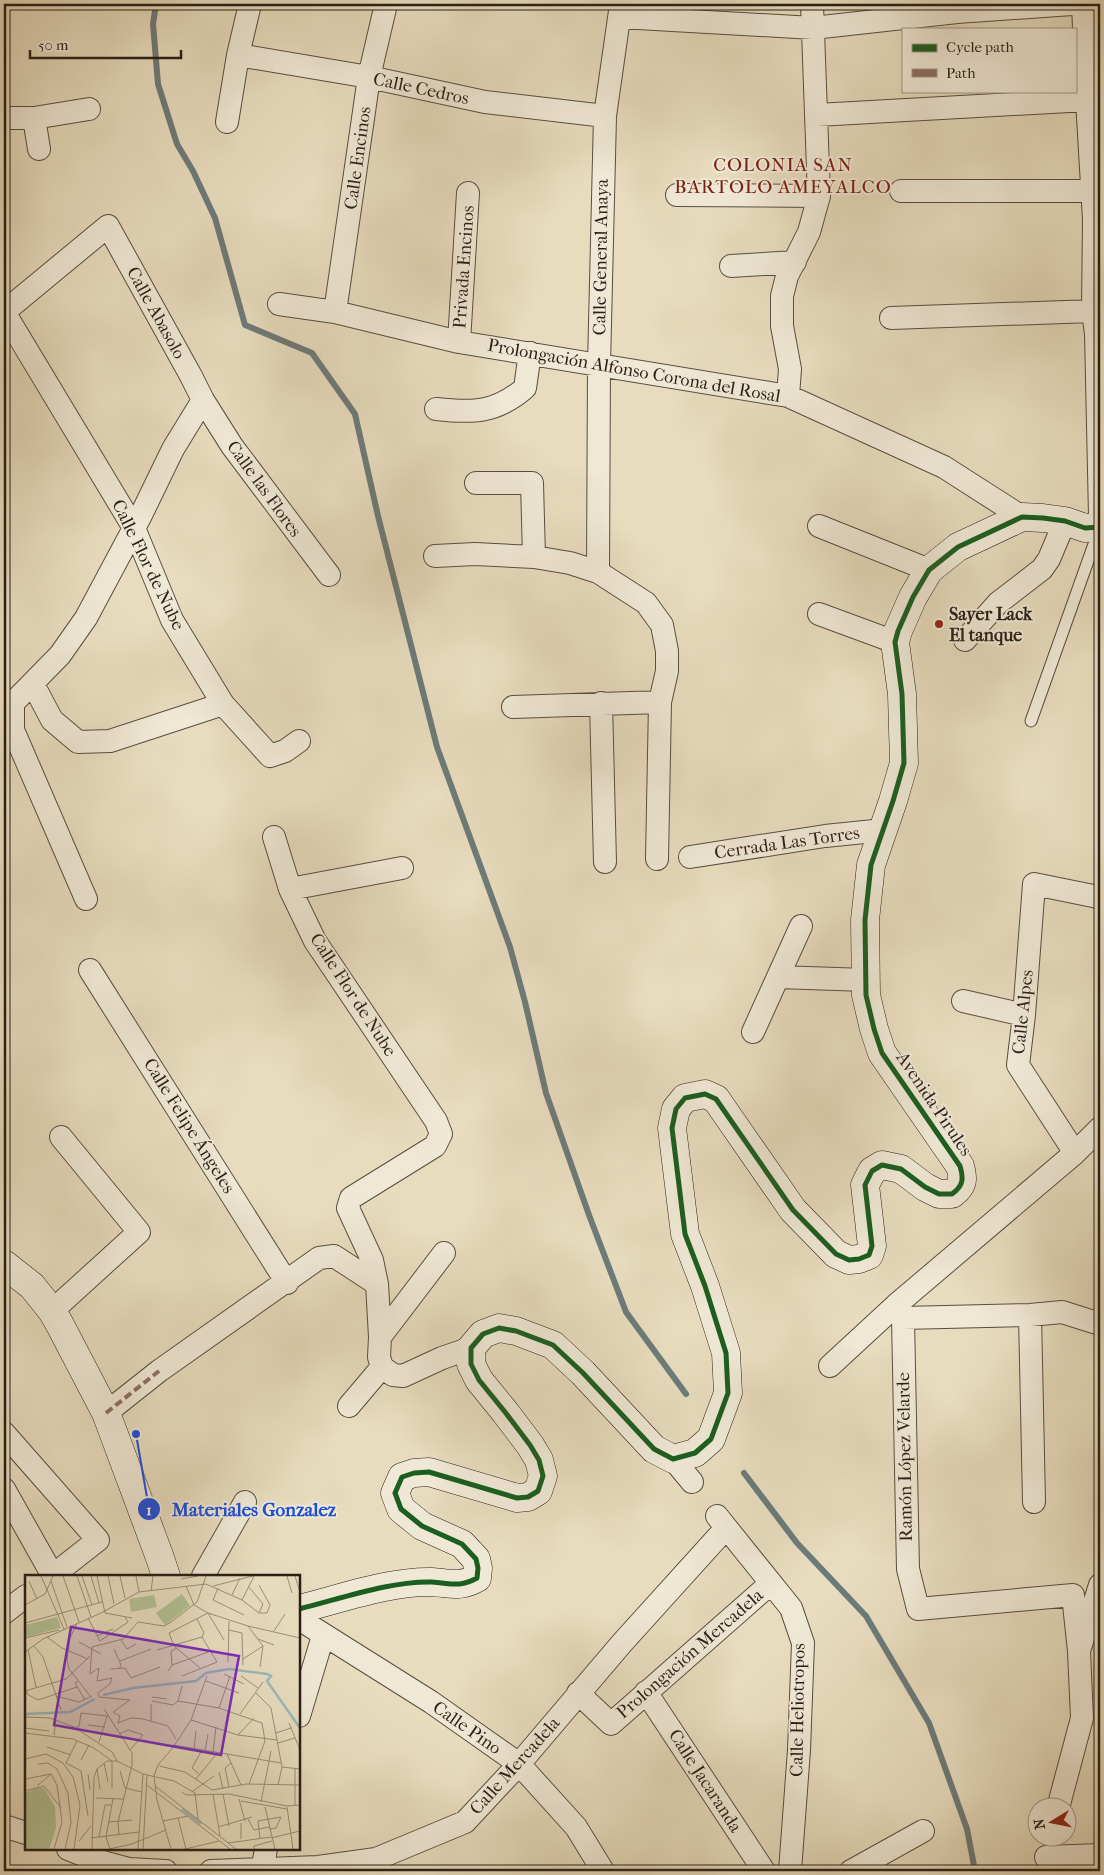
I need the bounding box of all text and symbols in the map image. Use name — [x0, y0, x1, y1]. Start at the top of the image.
scale bar — [30, 28, 181, 60]
legend — [902, 28, 1076, 92]
text: 50 m — [38, 36, 69, 54]
text: Cycle path — [946, 38, 1014, 56]
text: Path — [946, 64, 976, 82]
street label: Calle Cedros — [371, 69, 471, 109]
street label: Calle Encinos — [340, 105, 376, 211]
district label: COLONIA SAN BARTOLO AMEYALCO — [674, 154, 892, 198]
street label: Calle General Anaya — [589, 178, 613, 335]
street label: Privada Encinos — [449, 204, 479, 329]
street label: Calle Abasolo — [122, 263, 190, 363]
street label: Prolongación Alfonso Corona del Rosal — [486, 335, 782, 407]
street label: Calle las Flores — [222, 437, 306, 541]
street label: Calle Flor de Nube — [107, 496, 189, 634]
place label: Sayer Lack El tanque — [949, 604, 1033, 646]
marker: Sayer Lack El tanque — [933, 618, 945, 630]
street label: Cerrada Las Torres — [713, 822, 861, 864]
street label: Calle Flor de Nube — [305, 930, 401, 1061]
street label: Calle Alpes — [1008, 968, 1038, 1055]
street label: Avenida Pirules — [891, 1047, 977, 1160]
street label: Calle Felipe Ángeles — [139, 1054, 240, 1198]
street label: Ramón López Velarde — [893, 1372, 917, 1542]
callout: Materiales Gonzalez — [137, 1492, 346, 1526]
text: Materiales Gonzalez — [171, 1499, 337, 1521]
text: 1 — [146, 1501, 152, 1519]
inset map — [25, 1575, 300, 1850]
street label: Prolongación Mercadela — [613, 1584, 768, 1723]
street label: Calle Heliotropos — [786, 1643, 810, 1777]
street label: Calle Pino — [429, 1697, 505, 1759]
street label: Calle Mercadela — [466, 1712, 565, 1819]
street label: Calle Jacaranda — [664, 1726, 746, 1837]
north arrow — [1026, 1798, 1076, 1848]
text: N — [1030, 1817, 1049, 1831]

